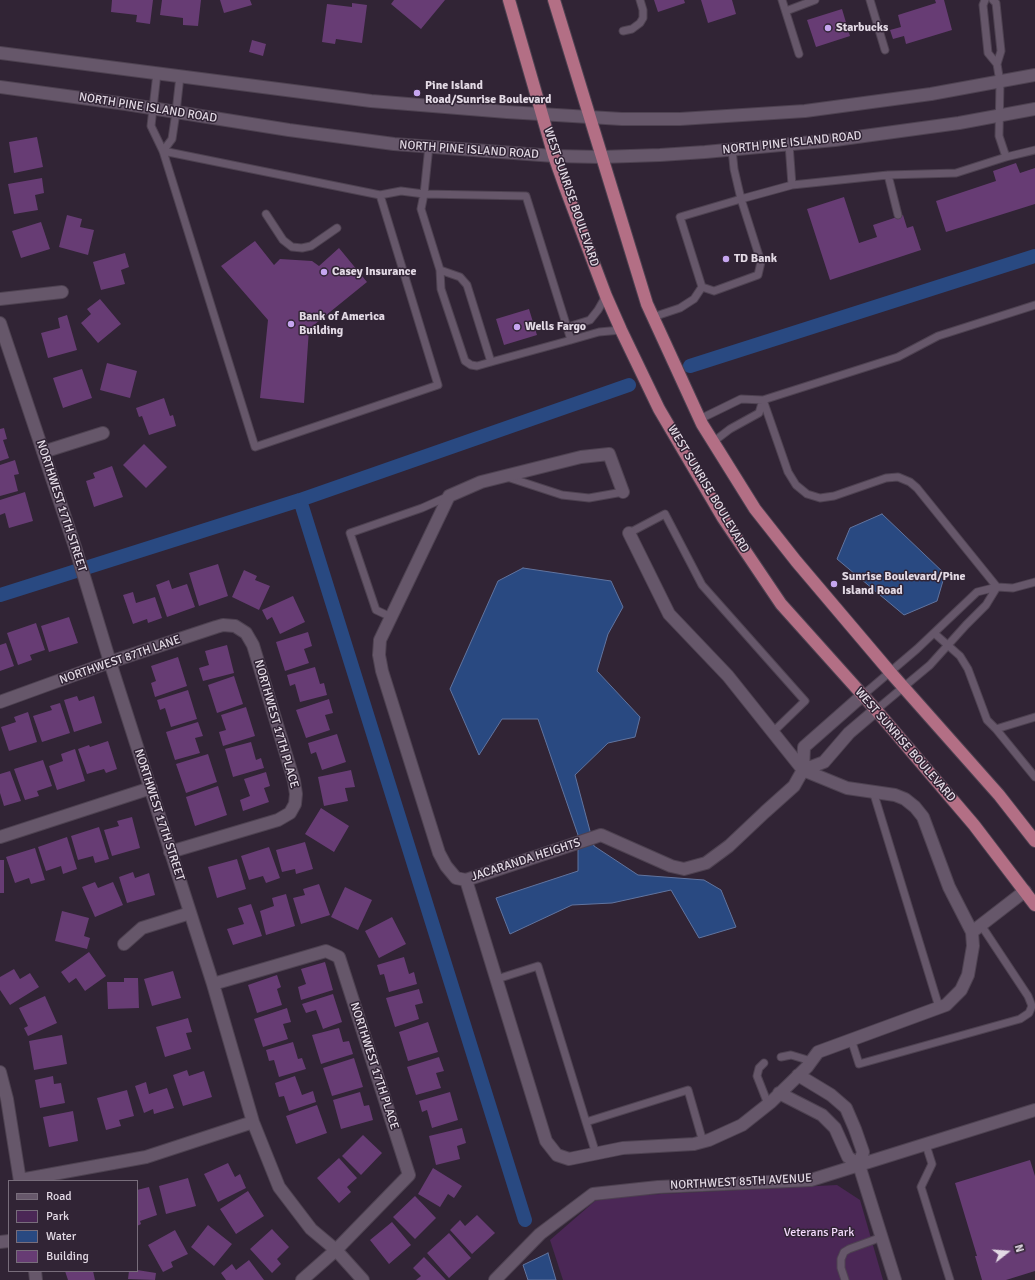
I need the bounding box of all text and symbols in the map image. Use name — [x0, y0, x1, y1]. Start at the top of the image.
place label: Starbucks — [836, 21, 888, 35]
marker: Starbucks — [823, 23, 833, 33]
place label: Pine Island Road/Sunrise Boulevard — [425, 79, 551, 107]
marker: Pine Island Road/Sunrise Boulevard — [412, 88, 422, 98]
street label: NORTH PINE ISLAND ROAD — [78, 90, 218, 126]
street label: WEST SUNRISE BOULEVARD — [540, 126, 602, 268]
street label: NORTH PINE ISLAND ROAD — [722, 129, 862, 157]
street label: NORTH PINE ISLAND ROAD — [399, 138, 539, 162]
place label: TD Bank — [734, 252, 777, 266]
marker: TD Bank — [721, 254, 731, 264]
place label: Casey Insurance — [332, 265, 416, 279]
marker: Casey Insurance — [319, 267, 329, 277]
place label: Bank of America Building — [299, 310, 385, 338]
marker: Bank of America Building — [286, 319, 296, 329]
place label: Wells Fargo — [525, 320, 586, 334]
marker: Wells Fargo — [512, 322, 522, 332]
street label: WEST SUNRISE BOULEVARD — [664, 423, 752, 555]
street label: NORTHWEST 17TH STREET — [33, 438, 89, 574]
place label: Sunrise Boulevard/Pine Island Road — [842, 570, 966, 598]
marker: Sunrise Boulevard/Pine Island Road — [829, 579, 839, 589]
street label: NORTHWEST 87TH LANE — [58, 633, 182, 687]
street label: NORTHWEST 17TH PLACE — [251, 658, 301, 790]
street label: WEST SUNRISE BOULEVARD — [852, 685, 958, 805]
street label: NORTHWEST 17TH STREET — [131, 747, 187, 883]
street label: JACARANDA HEIGHTS — [470, 836, 582, 884]
street label: NORTHWEST 17TH PLACE — [347, 1001, 401, 1131]
street label: NORTHWEST 85TH AVENUE — [670, 1171, 812, 1193]
legend — [8, 1180, 138, 1272]
text: Road — [46, 1189, 72, 1204]
text: Park — [46, 1209, 69, 1224]
park label: Veterans Park — [784, 1226, 854, 1240]
text: Water — [46, 1229, 76, 1244]
north arrow — [987, 1232, 1027, 1272]
text: N — [1012, 1243, 1026, 1254]
text: Building — [46, 1249, 89, 1264]

